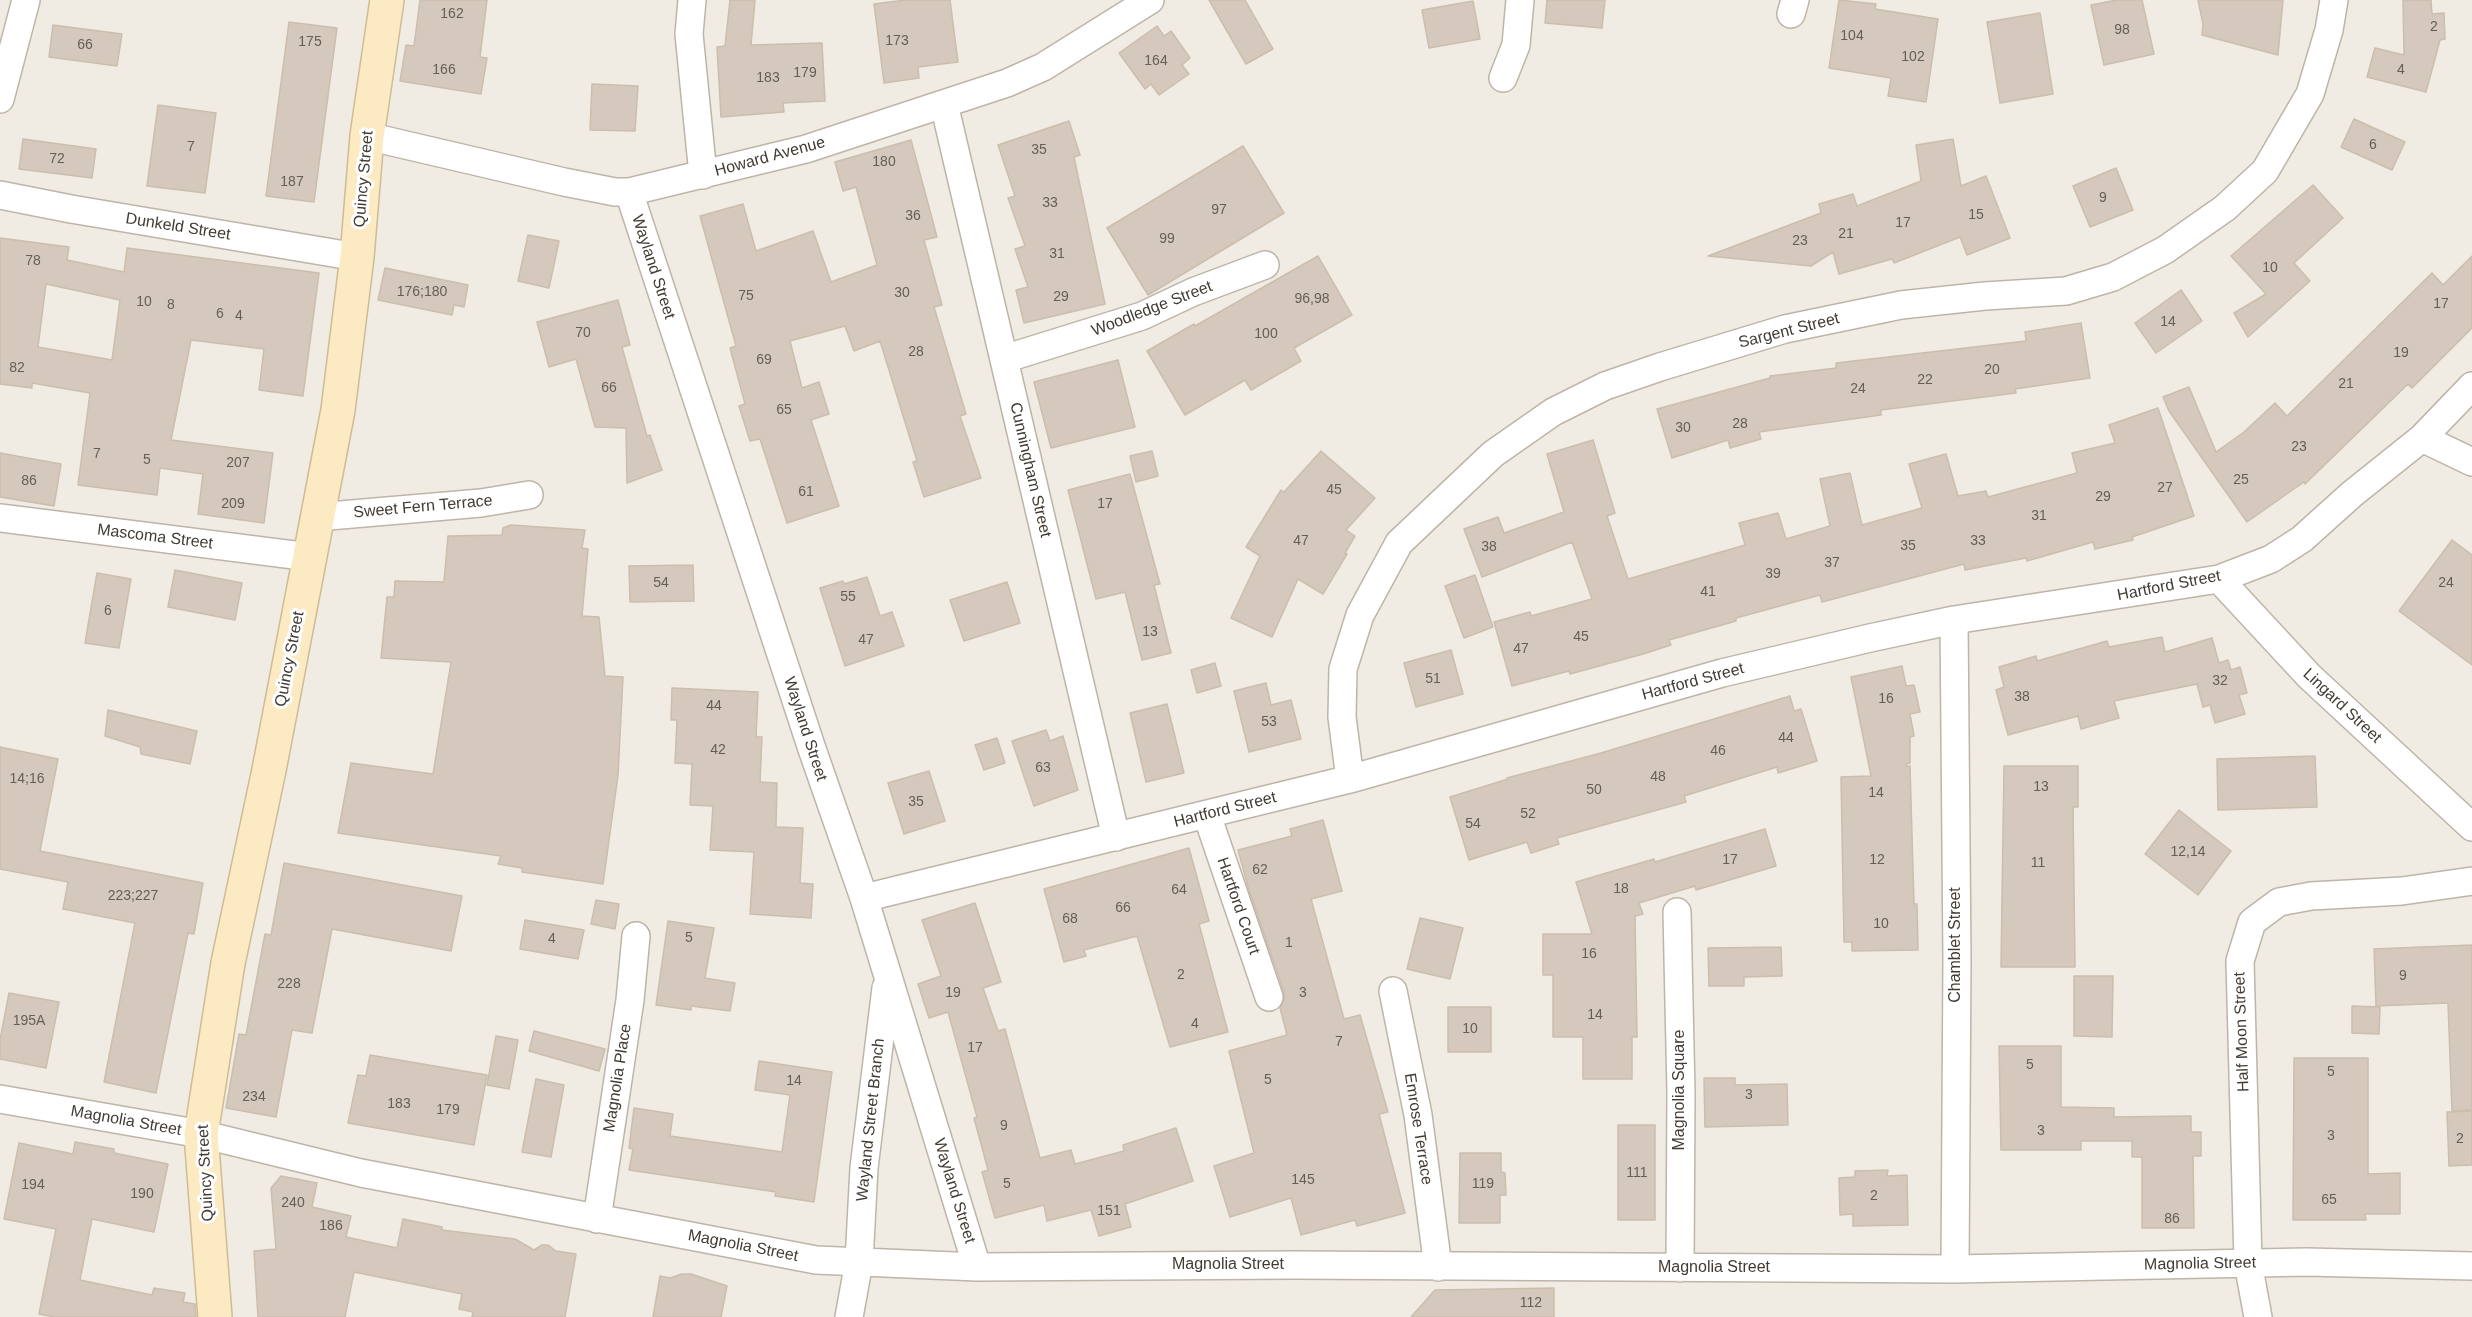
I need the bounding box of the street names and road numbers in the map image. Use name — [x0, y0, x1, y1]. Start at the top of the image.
street label: Quincy Street — [350, 130, 378, 228]
street label: Howard Avenue — [713, 133, 827, 181]
street label: Dunkeld Street — [124, 209, 232, 245]
street label: Wayland Street — [627, 212, 679, 322]
street label: Woodledge Street — [1089, 277, 1215, 341]
street label: Sargent Street — [1737, 309, 1841, 353]
street label: Cunningham Street — [1005, 401, 1055, 539]
street label: Sweet Fern Terrace — [353, 491, 493, 523]
street label: Mascoma Street — [96, 520, 214, 554]
street label: Hartford Street — [2116, 567, 2222, 605]
street label: Quincy Street — [271, 610, 309, 708]
street label: Hartford Street — [1640, 659, 1746, 705]
street label: Lingard Street — [2299, 665, 2385, 747]
street label: Wayland Street — [779, 674, 831, 784]
street label: Hartford Street — [1172, 788, 1278, 832]
street label: Hartford Court — [1212, 855, 1264, 957]
street label: Chamblet Street — [1946, 887, 1966, 1003]
street label: Half Moon Street — [2230, 972, 2254, 1092]
street label: Magnolia Place — [600, 1022, 636, 1134]
street label: Magnolia Square — [1670, 1030, 1690, 1150]
street label: Wayland Street Branch — [853, 1037, 889, 1203]
street label: Emrose Terrace — [1400, 1072, 1436, 1186]
street label: Magnolia Street — [69, 1102, 183, 1140]
street label: Quincy Street — [194, 1124, 218, 1222]
street label: Wayland Street — [929, 1136, 979, 1246]
street label: Magnolia Street — [686, 1226, 800, 1266]
street label: Magnolia Street — [2144, 1253, 2256, 1275]
street label: Magnolia Street — [1172, 1255, 1284, 1275]
street label: Magnolia Street — [1658, 1258, 1770, 1278]

